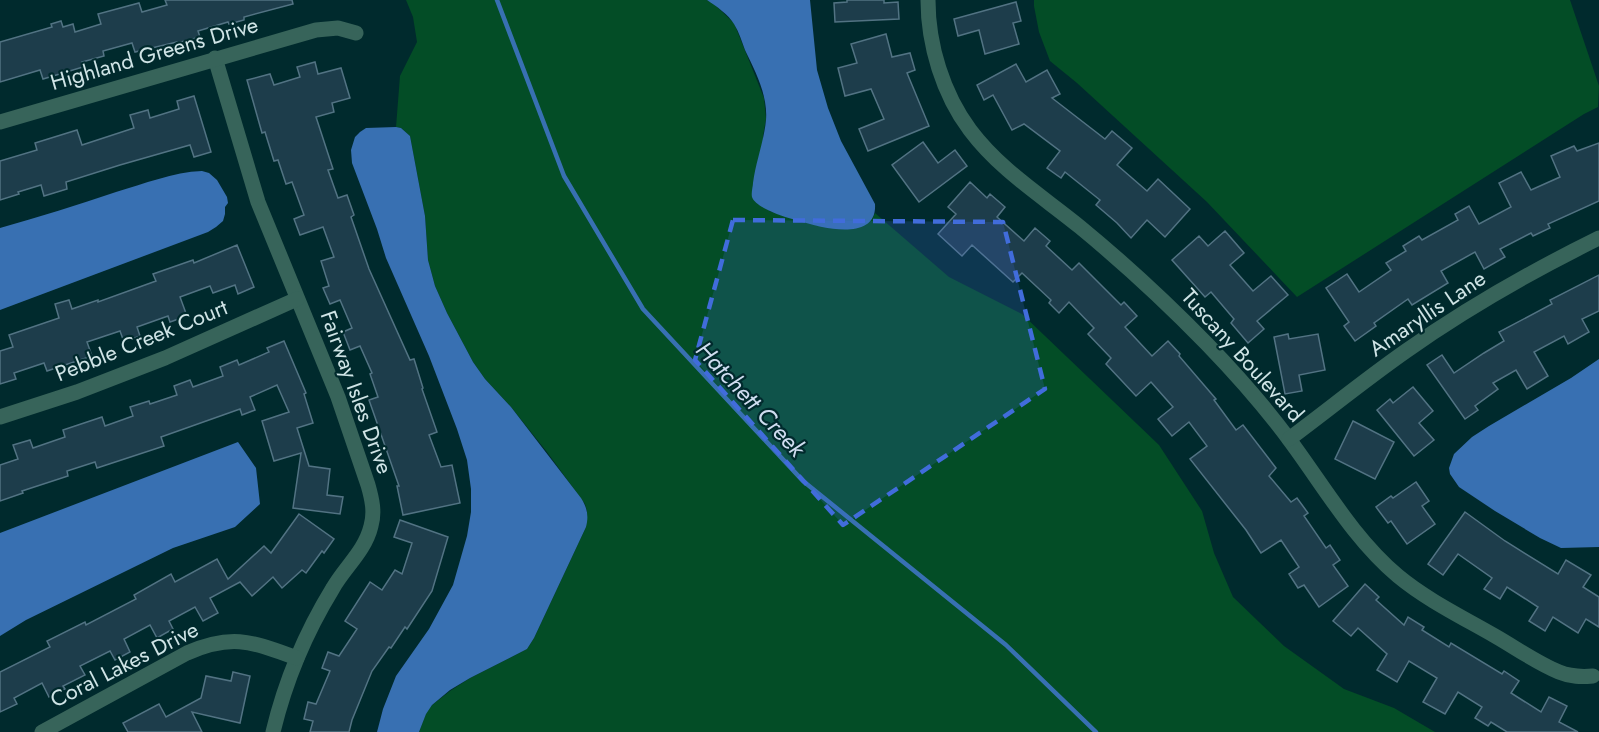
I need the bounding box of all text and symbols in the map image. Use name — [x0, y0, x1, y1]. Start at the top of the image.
street label: Highland Greens Drive — [46, 8, 262, 98]
street label: Amaryllis Lane — [1362, 262, 1492, 364]
street label: Tuscany Boulevard — [1174, 281, 1312, 429]
street label: Pebble Creek Court — [50, 291, 233, 389]
street label: Fairway Isles Drive — [313, 306, 401, 478]
water label: Hatchett Creek — [688, 333, 815, 466]
street label: Coral Lakes Drive — [44, 613, 204, 715]

